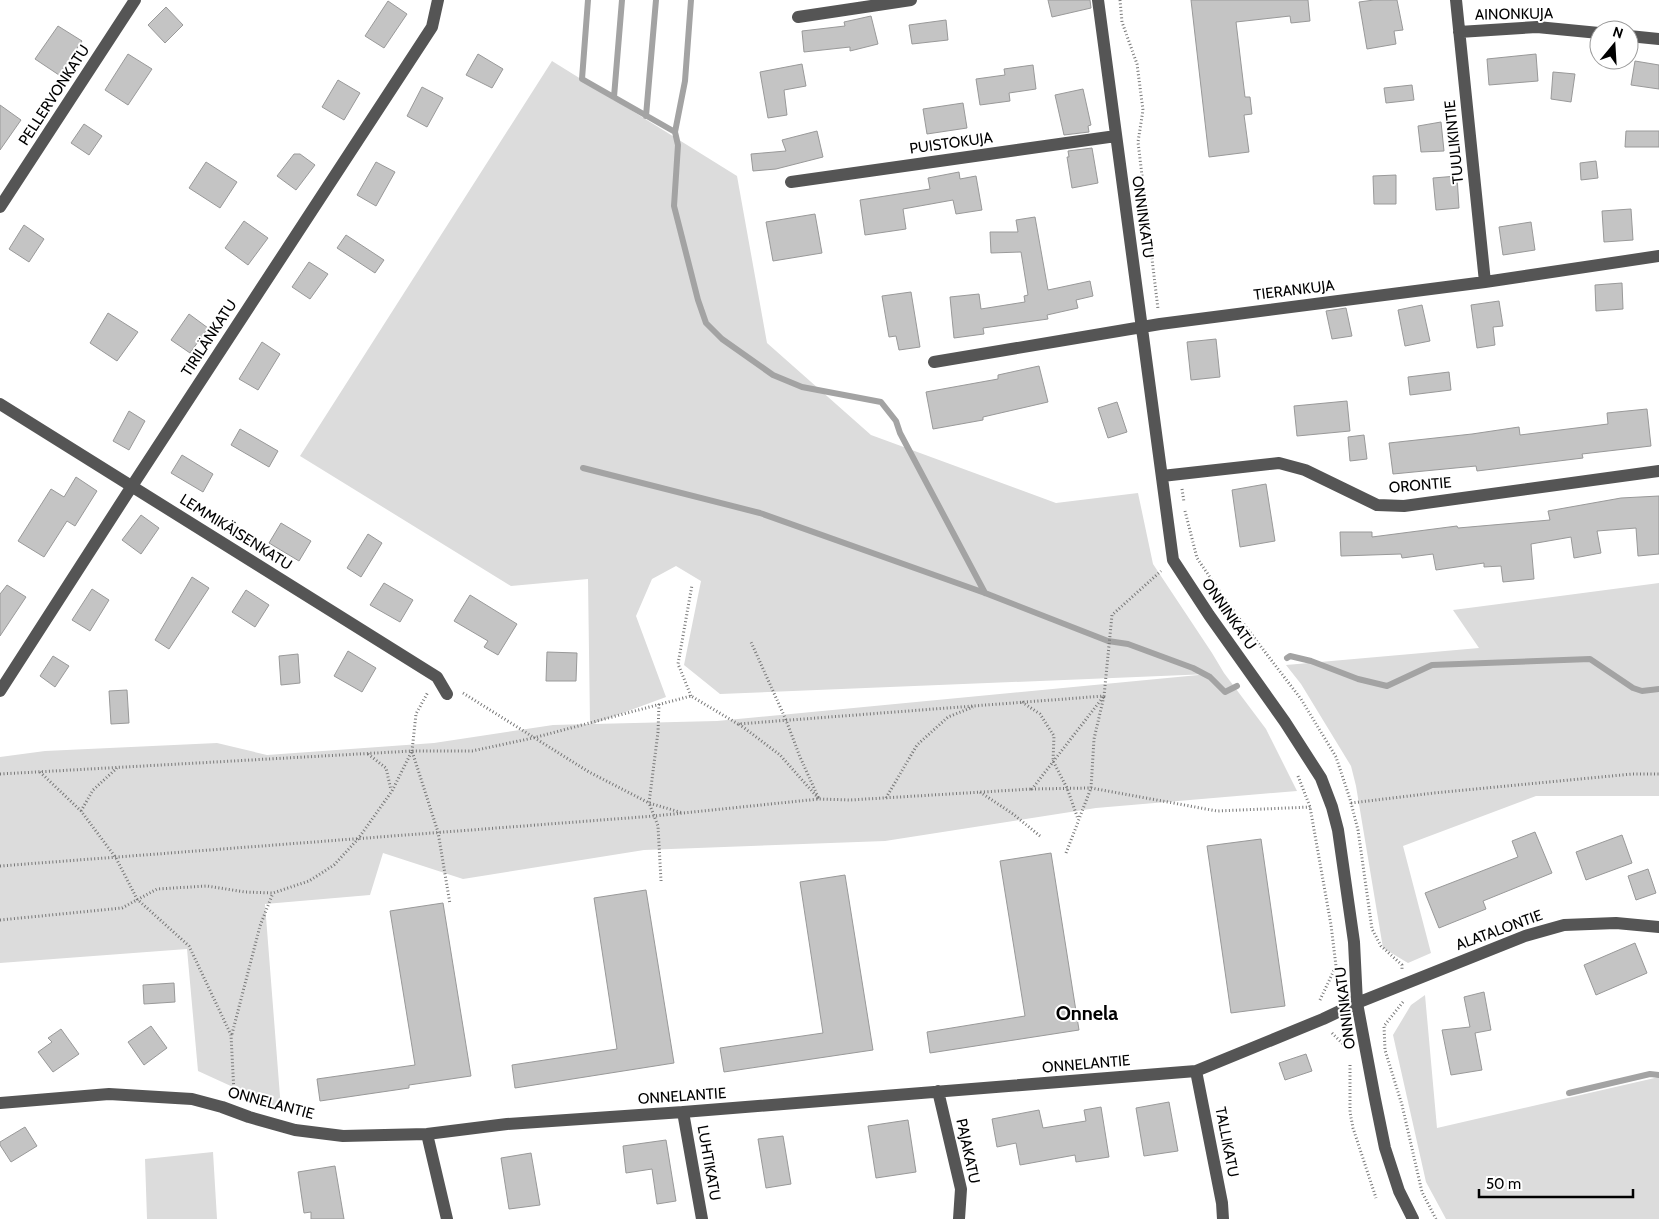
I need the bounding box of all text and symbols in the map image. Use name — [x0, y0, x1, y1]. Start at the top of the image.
street label: AINONKUJA — [1475, 4, 1554, 24]
north arrow — [1589, 20, 1639, 70]
text: N — [1611, 23, 1626, 43]
street label: PELLERVONKATU — [15, 41, 93, 149]
street label: TUULIKINTIE — [1441, 99, 1467, 185]
street label: PUISTOKUJA — [908, 128, 994, 158]
street label: ONNINKATU — [1128, 175, 1158, 259]
street label: TIERANKUJA — [1253, 276, 1336, 304]
street label: TIRILÄNKATU — [178, 296, 240, 380]
street label: ORONTIE — [1388, 473, 1452, 497]
street label: LEMMIKÄISENKATU — [177, 490, 295, 574]
street label: ONNINKATU — [1198, 575, 1260, 653]
street label: ALATALONTIE — [1453, 906, 1545, 954]
street label: ONNINKATU — [1331, 966, 1359, 1050]
district label: Onnela — [1056, 1001, 1118, 1025]
street label: ONNELANTIE — [1041, 1051, 1131, 1077]
street label: ONNELANTIE — [226, 1083, 316, 1123]
street label: ONNELANTIE — [637, 1084, 727, 1108]
street label: TALLIKATU — [1211, 1105, 1243, 1179]
street label: PAJAKATU — [952, 1117, 984, 1185]
street label: LUHTIKATU — [694, 1124, 724, 1202]
scale bar — [1479, 1166, 1633, 1198]
text: 50 m — [1486, 1175, 1521, 1193]

